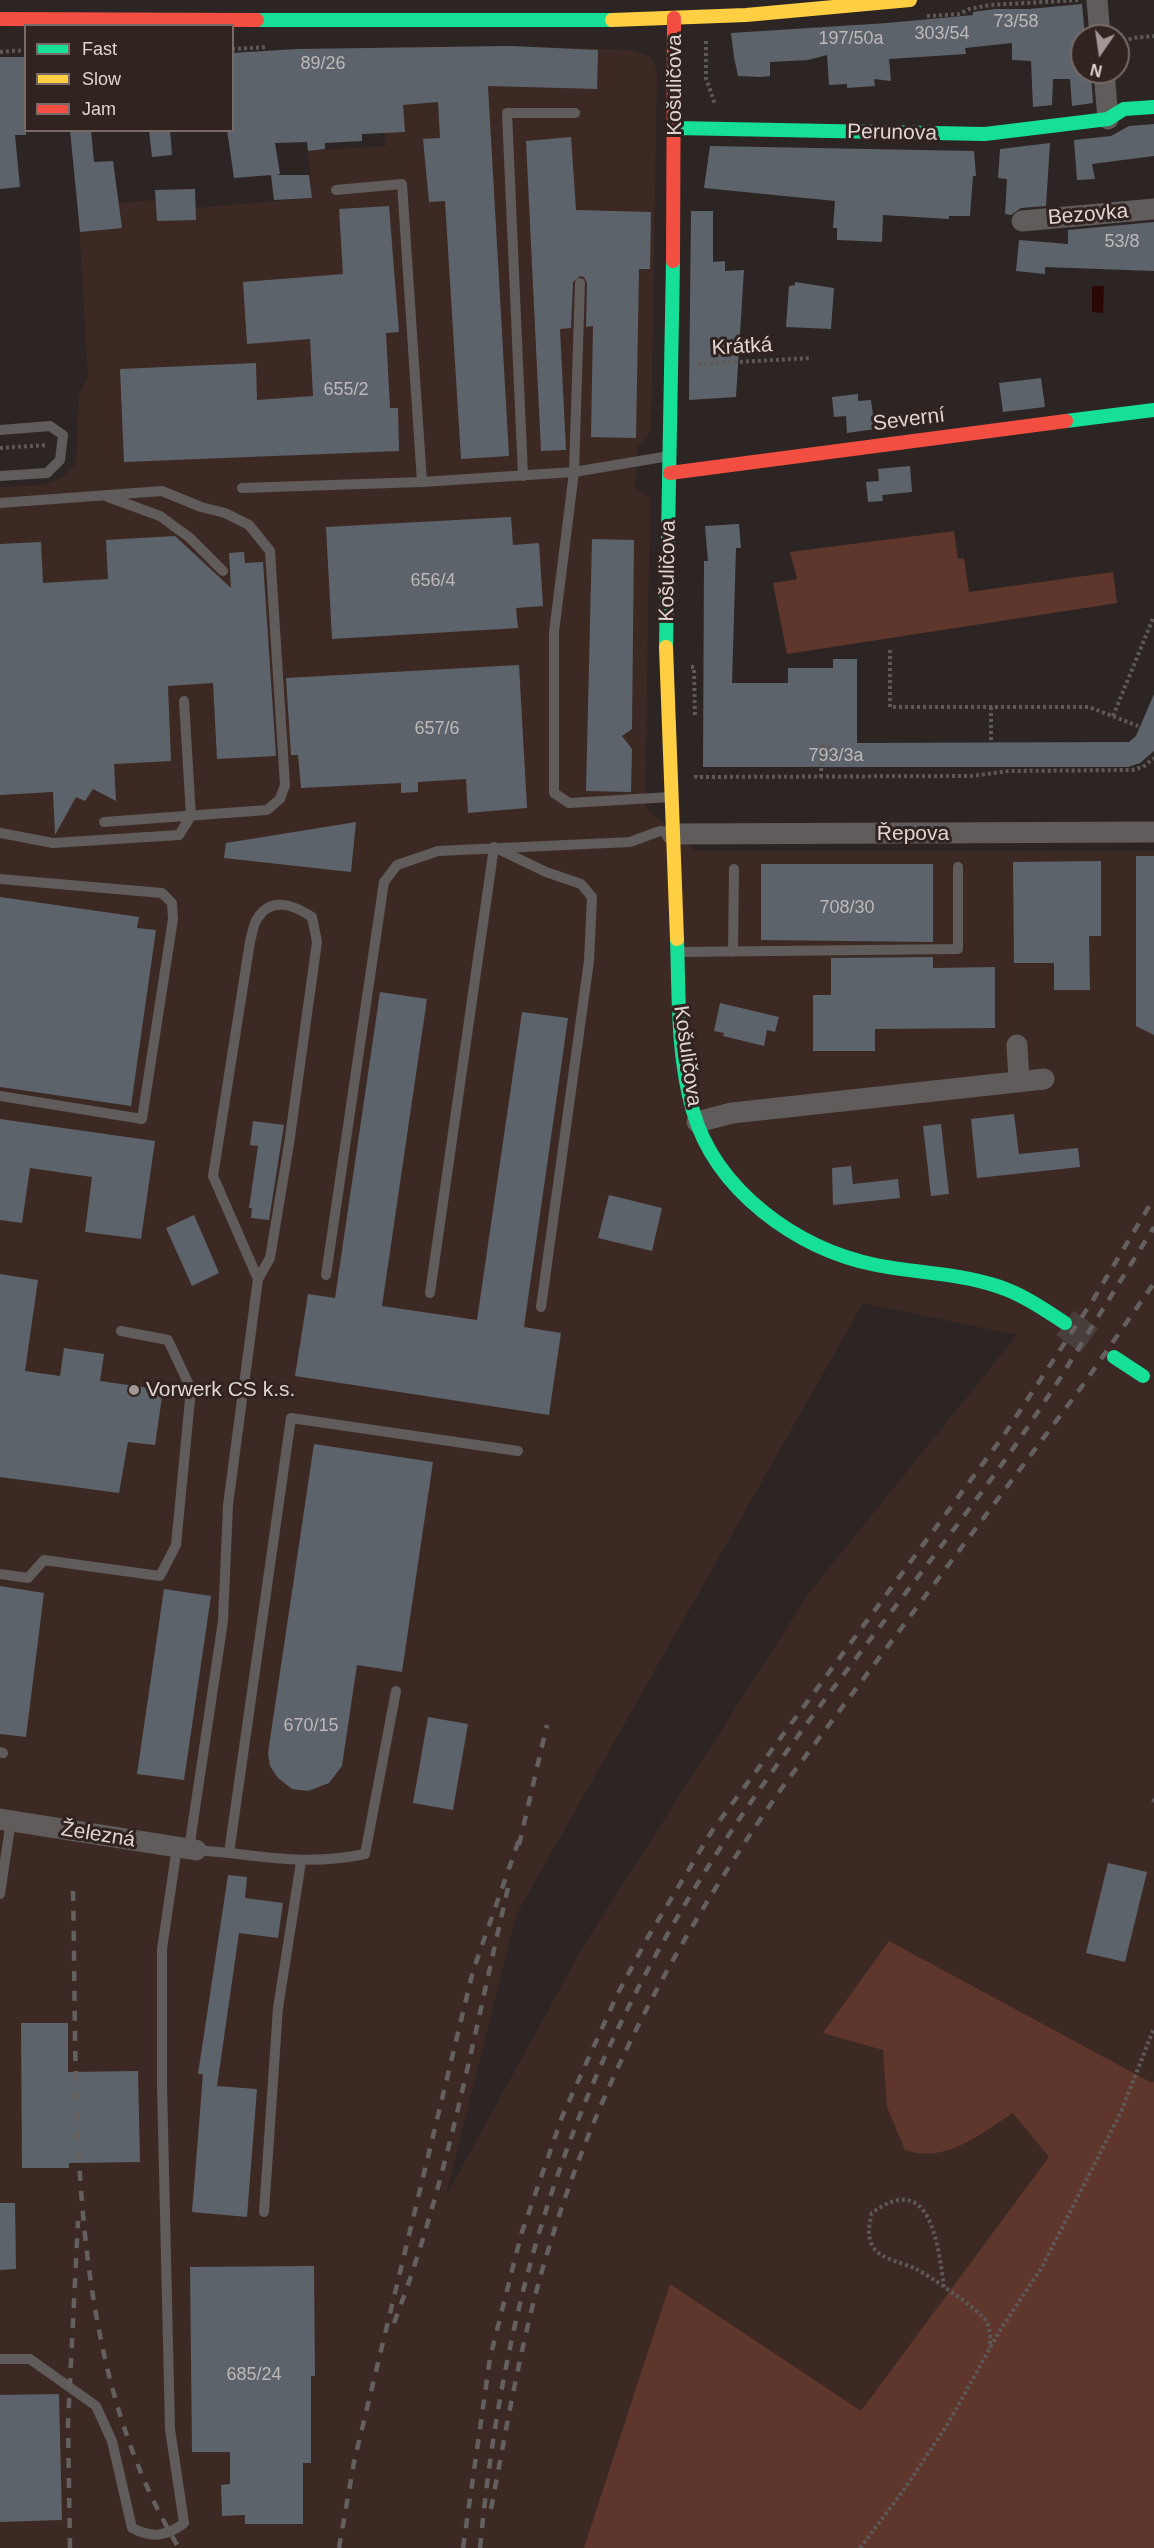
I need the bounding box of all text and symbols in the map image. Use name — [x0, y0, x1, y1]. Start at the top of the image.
house number: 73/58 — [993, 11, 1039, 33]
house number: 303/54 — [914, 23, 970, 45]
legend — [24, 24, 234, 132]
north arrow — [1070, 24, 1130, 84]
house number: 197/50a — [818, 28, 884, 50]
street label: Košuličova — [662, 34, 688, 136]
text: Fast — [82, 39, 117, 59]
house number: 89/26 — [300, 53, 346, 75]
text: N — [1089, 60, 1104, 80]
text: Slow — [82, 69, 121, 89]
text: Jam — [82, 99, 116, 119]
street label: Perunova — [847, 120, 937, 146]
street label: Bezovka — [1047, 199, 1129, 231]
house number: 53/8 — [1104, 231, 1140, 253]
street label: Krátká — [711, 333, 773, 361]
house number: 655/2 — [323, 379, 369, 401]
street label: Severní — [872, 403, 946, 437]
street label: Košuličova — [655, 520, 681, 622]
house number: 656/4 — [410, 570, 456, 592]
house number: 657/6 — [414, 718, 460, 740]
house number: 793/3a — [808, 745, 864, 767]
street label: Řepova — [877, 821, 949, 847]
house number: 708/30 — [819, 897, 875, 919]
street label: Košuličova — [667, 1004, 707, 1108]
place label: Vorwerk CS k.s. — [146, 1377, 295, 1403]
marker: Vorwerk CS k.s. — [127, 1383, 141, 1397]
house number: 670/15 — [283, 1715, 339, 1737]
street label: Železná — [59, 1817, 137, 1853]
house number: 685/24 — [226, 2364, 282, 2386]

